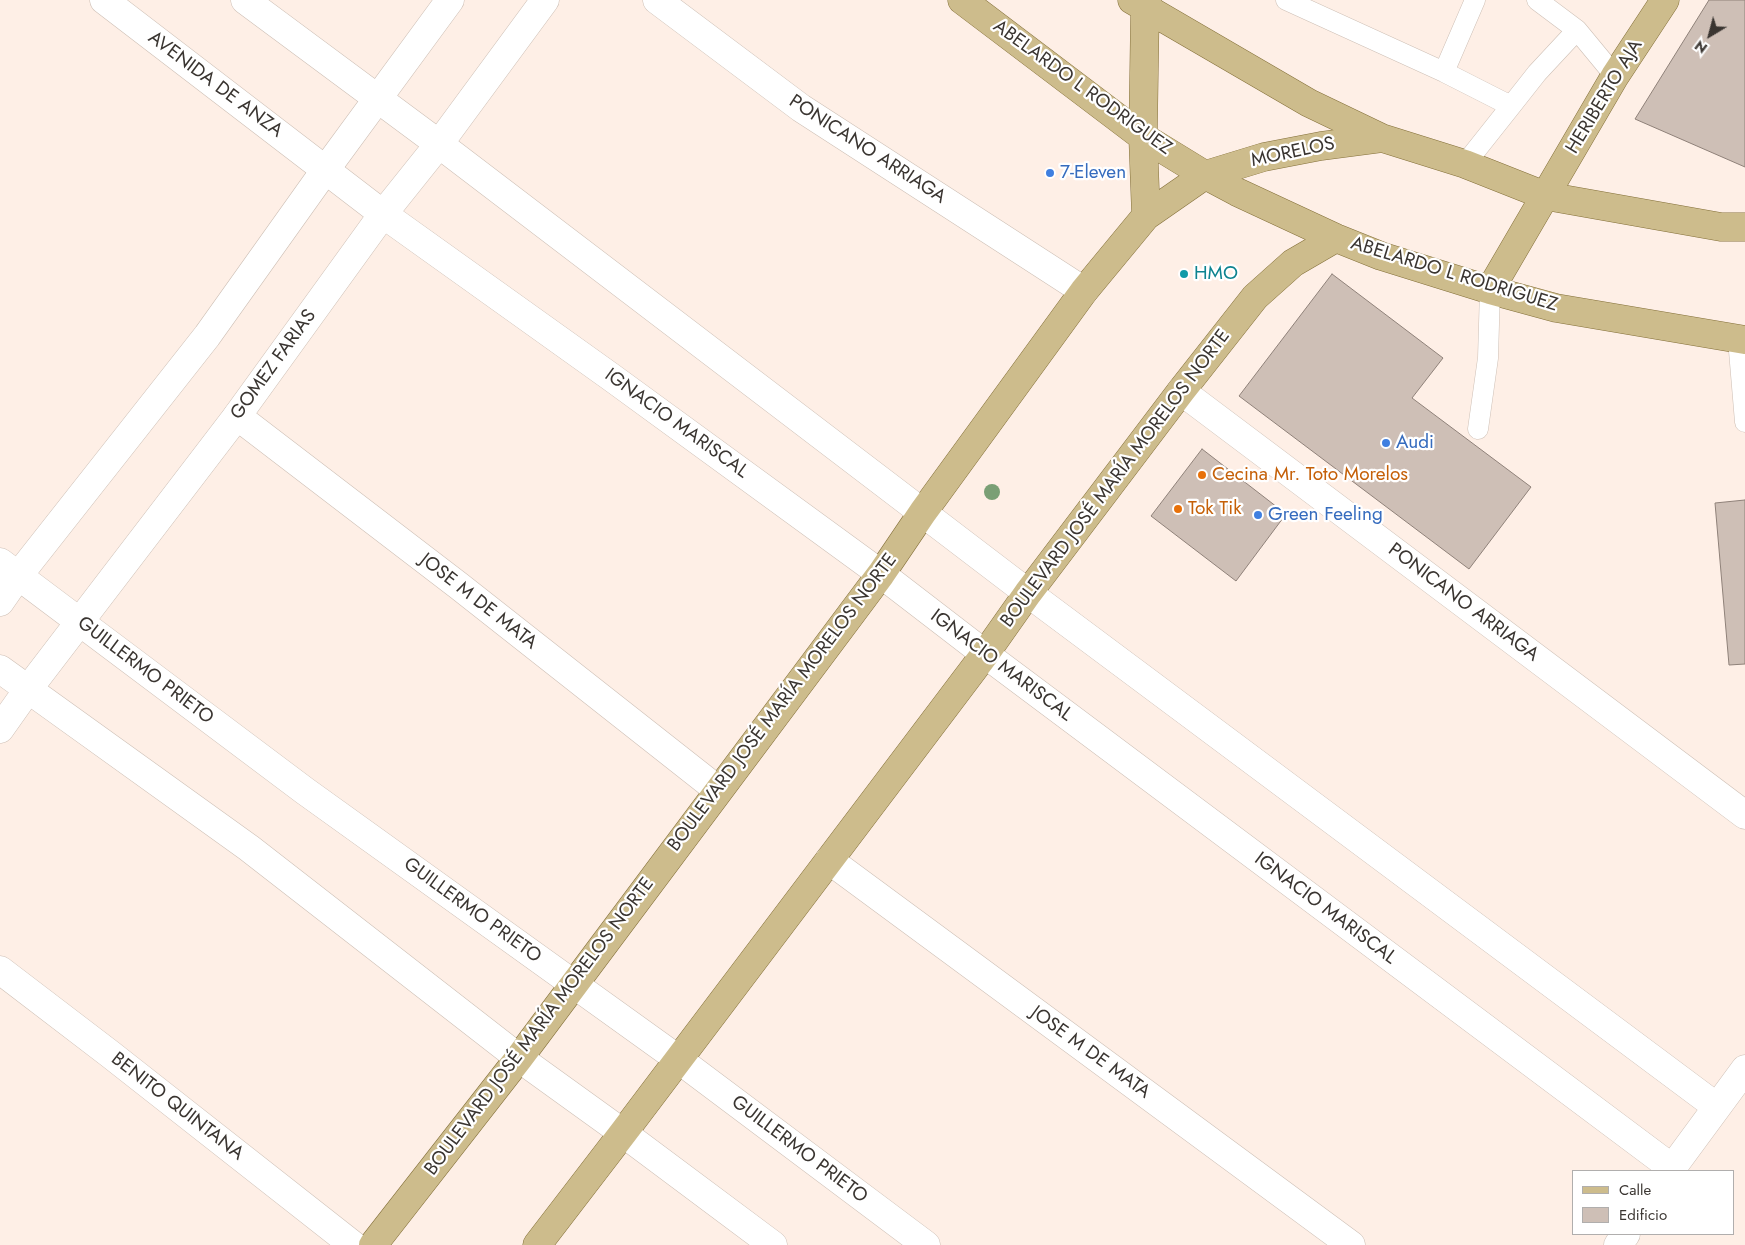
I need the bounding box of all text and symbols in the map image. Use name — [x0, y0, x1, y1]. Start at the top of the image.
north arrow — [1685, 10, 1735, 60]
street label: ABELARDO L RODRIGUEZ — [988, 16, 1176, 160]
street label: AVENIDA DE ANZA — [143, 27, 287, 143]
street label: HERIBERTO AJA — [1562, 36, 1648, 158]
text: N — [1691, 36, 1711, 58]
street label: PONICANO ARRIAGA — [784, 91, 950, 209]
street label: MORELOS — [1249, 133, 1337, 173]
place label: 7-Eleven — [1060, 162, 1126, 184]
marker: 7-Eleven — [1044, 167, 1056, 179]
street label: ABELARDO L RODRIGUEZ — [1348, 233, 1560, 317]
place label: HMO — [1194, 263, 1238, 285]
marker: HMO — [1178, 268, 1190, 280]
street label: GOMEZ FARIAS — [226, 305, 322, 425]
street label: BOULEVARD JOSÉ MARÍA MORELOS NORTE — [997, 326, 1235, 632]
street label: IGNACIO MARISCAL — [600, 364, 752, 484]
place label: Audi — [1396, 432, 1434, 454]
marker: Audi — [1380, 437, 1392, 449]
place label: Cecina Mr. Toto Morelos — [1212, 464, 1408, 486]
marker: Cecina Mr. Toto Morelos — [1196, 469, 1208, 481]
place label: Tok Tik — [1188, 498, 1242, 520]
marker: Tok Tik — [1172, 503, 1184, 515]
place label: Green Feeling — [1268, 504, 1383, 526]
marker: Green Feeling — [1252, 509, 1264, 521]
street label: PONICANO ARRIAGA — [1383, 539, 1543, 667]
street label: JOSE M DE MATA — [415, 549, 541, 655]
street label: BOULEVARD JOSÉ MARÍA MORELOS NORTE — [664, 550, 902, 856]
street label: IGNACIO MARISCAL — [925, 605, 1077, 727]
street label: GUILLERMO PRIETO — [72, 612, 218, 730]
street label: IGNACIO MARISCAL — [1249, 848, 1401, 970]
street label: GUILLERMO PRIETO — [399, 853, 545, 969]
street label: BOULEVARD JOSÉ MARÍA MORELOS NORTE — [421, 874, 659, 1180]
street label: JOSE M DE MATA — [1026, 1002, 1154, 1104]
street label: BENITO QUINTANA — [106, 1048, 248, 1166]
street label: GUILLERMO PRIETO — [726, 1091, 872, 1209]
legend — [1572, 1170, 1735, 1235]
text: Calle — [1619, 1179, 1651, 1201]
text: Edificio — [1619, 1204, 1667, 1226]

